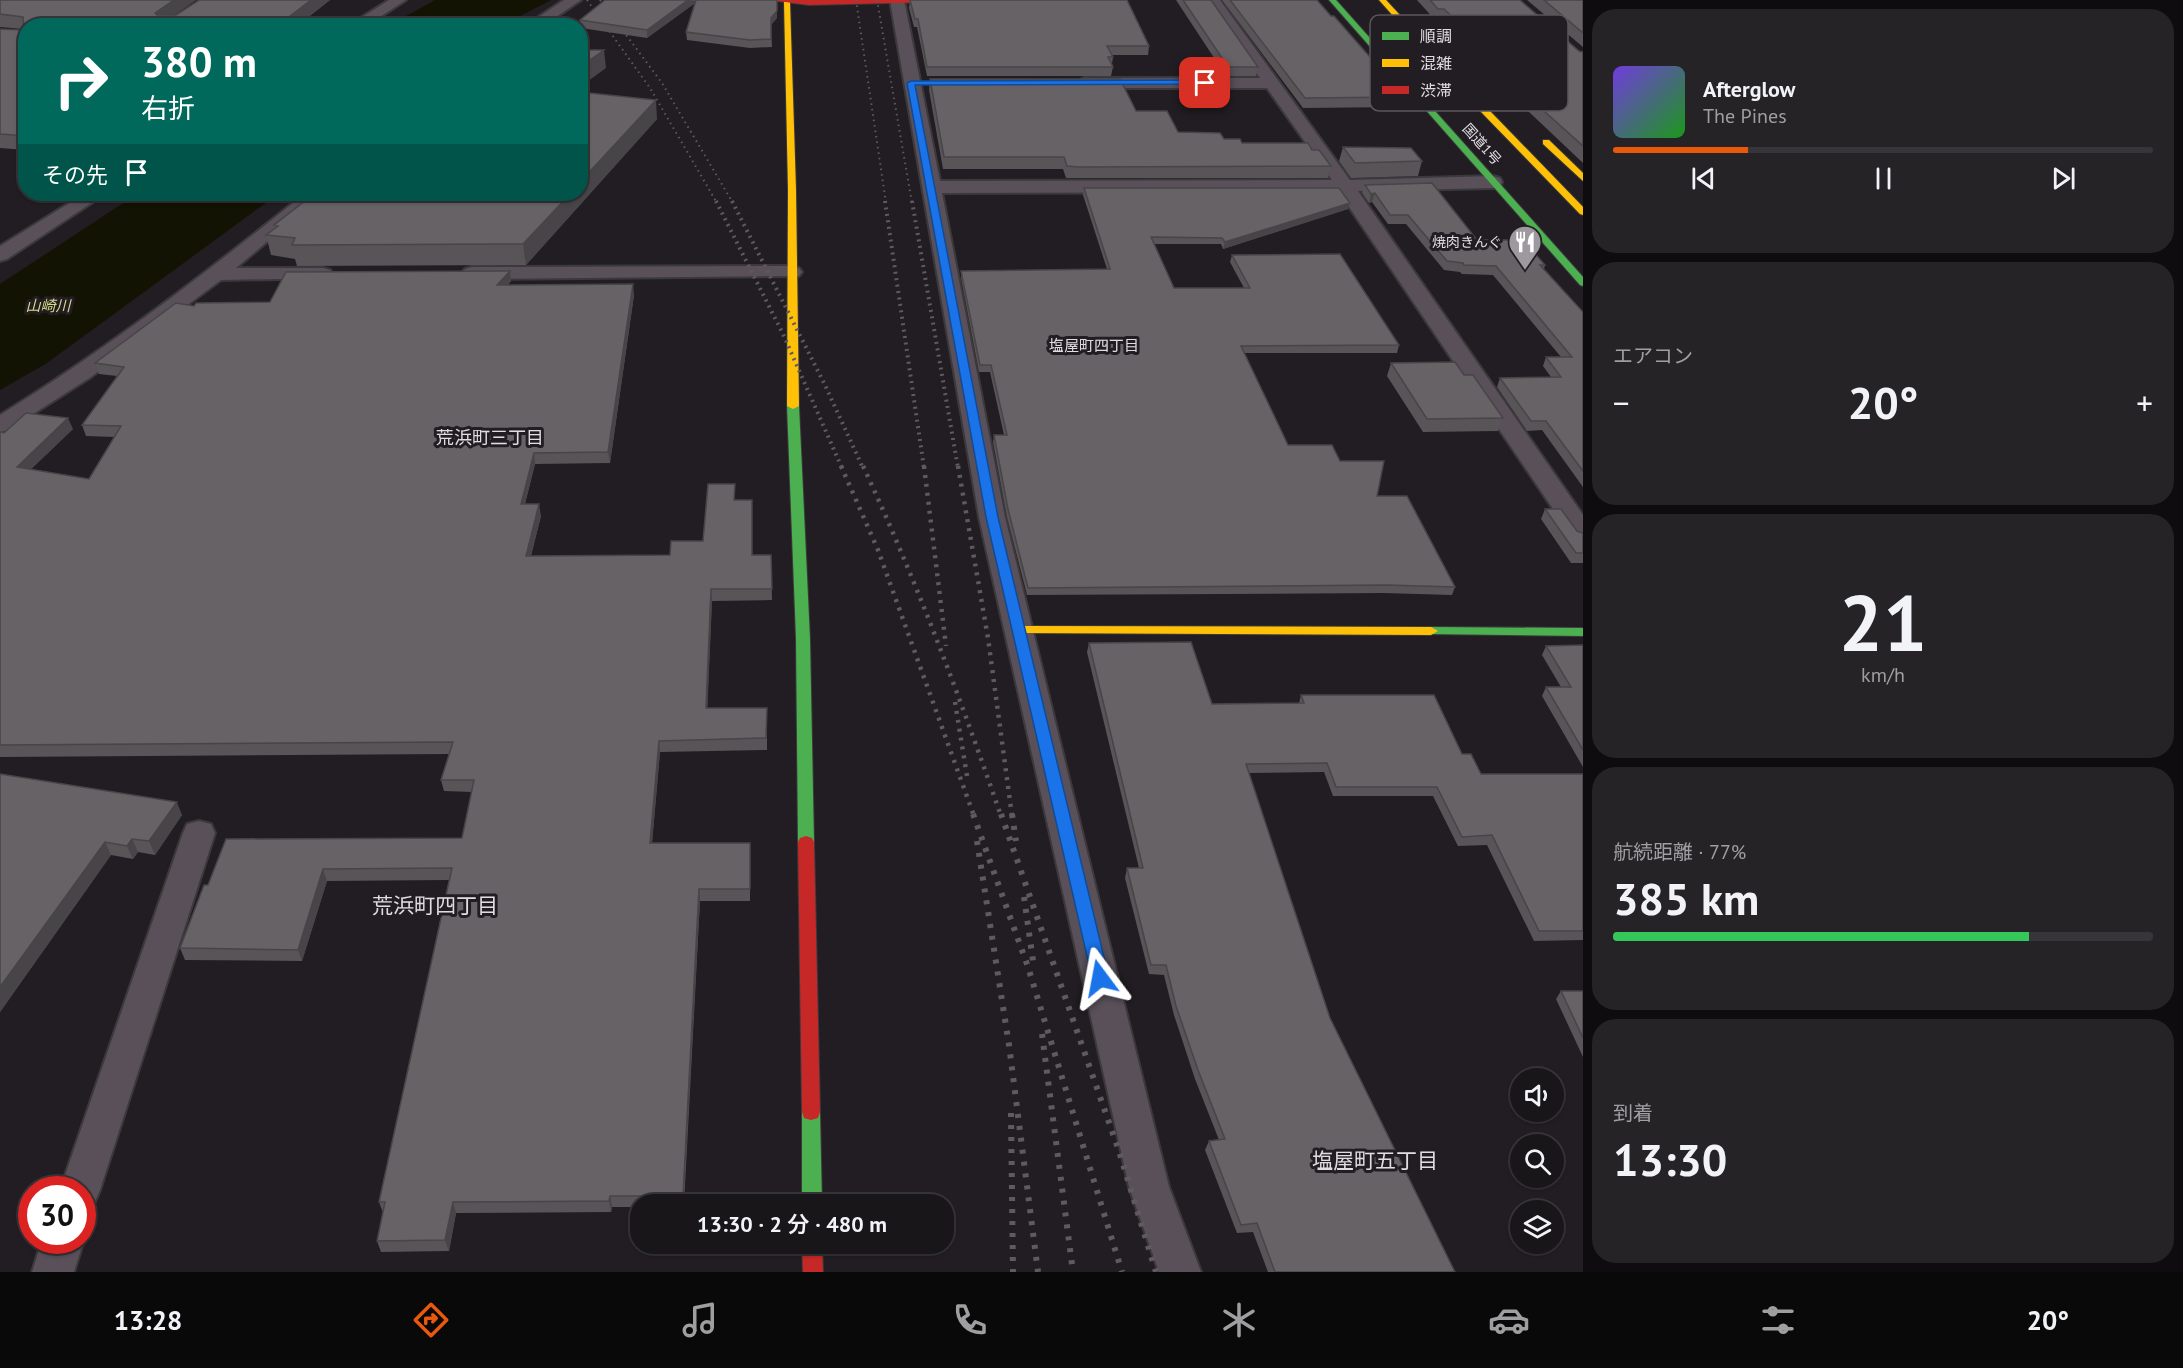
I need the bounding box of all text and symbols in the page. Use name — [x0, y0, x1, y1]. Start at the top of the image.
legend — [1370, 15, 1568, 111]
text: 順調 — [1420, 26, 1452, 46]
text: 380 m — [141, 34, 257, 89]
icon: right — [42, 42, 120, 120]
text: 混雑 — [1420, 53, 1452, 73]
pin — [1179, 57, 1230, 108]
icon: arrive — [1188, 66, 1221, 99]
text: Afterglow — [1703, 75, 1795, 103]
text: 渋滞 — [1420, 80, 1452, 100]
text: 右折 — [141, 91, 195, 125]
text: The Pines — [1703, 103, 1787, 129]
street label: 国道1号 — [1459, 120, 1505, 168]
icon: arrive — [120, 156, 153, 189]
text: その先 — [42, 161, 108, 189]
icon: previous — [1687, 162, 1720, 195]
icon: pause — [1867, 162, 1900, 195]
icon: next — [2047, 162, 2080, 195]
restaurant icon: 焼肉きんぐ — [1507, 224, 1543, 271]
place label: 焼肉きんぐ — [1432, 233, 1502, 251]
water label: 山崎川 — [25, 296, 72, 315]
district label: 塩屋町四丁目 — [1049, 336, 1139, 355]
text: エアコン — [1613, 343, 1693, 369]
text: 20° — [1848, 373, 1918, 431]
text: − — [1613, 381, 1630, 424]
text: + — [2136, 381, 2153, 424]
district label: 荒浜町三丁目 — [436, 426, 544, 449]
text: 21 — [1839, 572, 1927, 673]
text: km/h — [1861, 662, 1905, 688]
text: 航続距離 · 77% — [1613, 839, 1746, 865]
text: 385 km — [1613, 869, 1759, 927]
district label: 荒浜町四丁目 — [372, 892, 498, 919]
position arrow — [1068, 946, 1132, 1010]
map controls — [1510, 1068, 1564, 1254]
button: sound — [1510, 1068, 1564, 1122]
text: 到着 — [1613, 1100, 1653, 1126]
text: 13:30 — [1613, 1130, 1727, 1188]
button: search — [1510, 1134, 1564, 1188]
district label: 塩屋町五丁目 — [1312, 1147, 1438, 1174]
speed limit sign: 30 — [18, 1176, 96, 1254]
button: layers — [1510, 1200, 1564, 1254]
text: 13:30 · 2 分 · 480 m — [697, 1210, 887, 1238]
icon: directions — [410, 1299, 452, 1341]
icon: music — [679, 1299, 721, 1341]
icon: phone — [949, 1299, 991, 1341]
icon: climate — [1218, 1299, 1260, 1341]
icon: car — [1488, 1299, 1530, 1341]
icon: filters — [1757, 1299, 1799, 1341]
text: 13:28 — [114, 1303, 182, 1337]
text: 20° — [2027, 1303, 2069, 1337]

